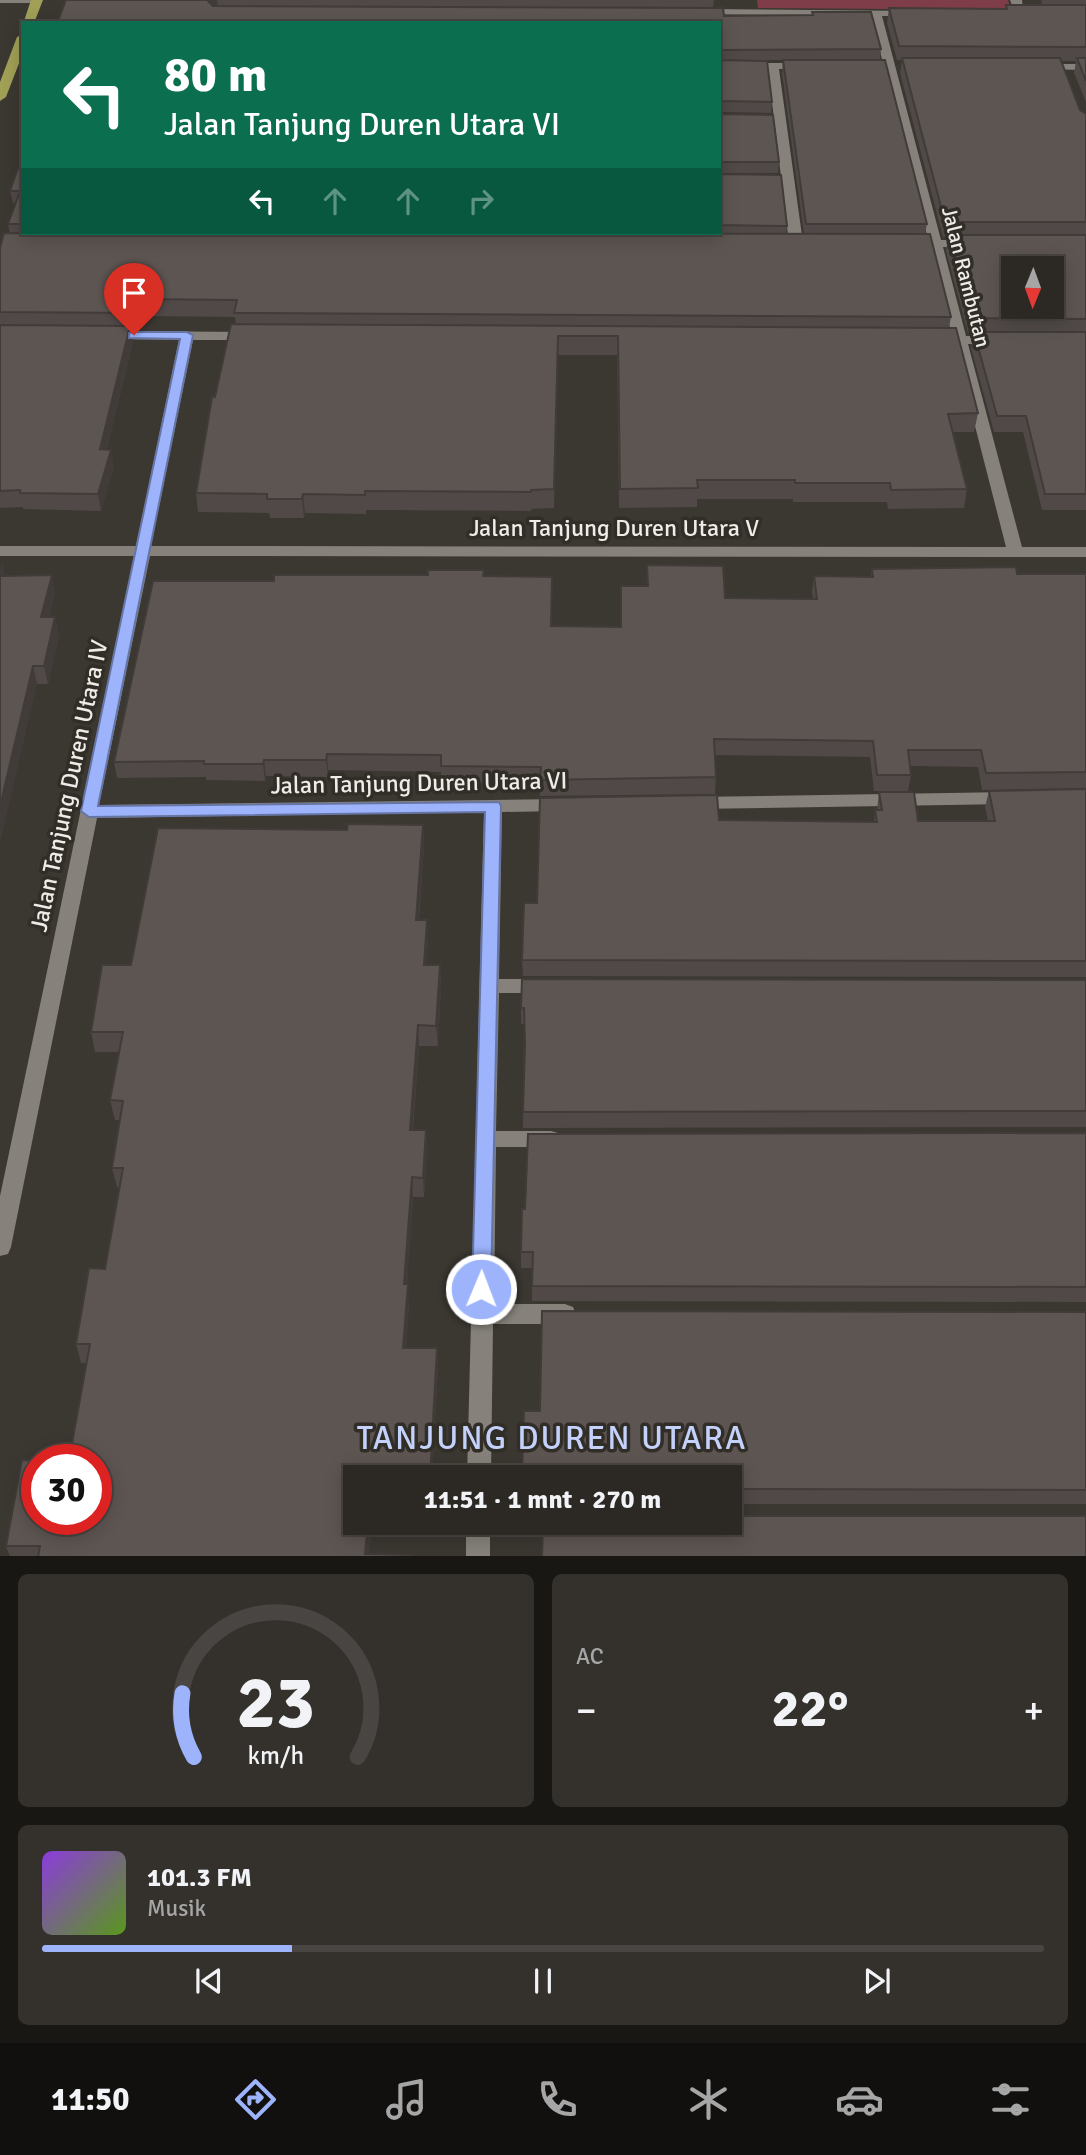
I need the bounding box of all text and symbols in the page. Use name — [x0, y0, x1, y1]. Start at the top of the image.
text: 80 m — [164, 45, 267, 105]
icon: left — [49, 49, 140, 140]
text: Jalan Tanjung Duren Utara VI — [164, 105, 560, 144]
icon: left — [243, 182, 281, 220]
icon: ahead — [316, 182, 354, 220]
icon: ahead — [389, 182, 427, 220]
icon: right — [462, 182, 500, 220]
street label: Jalan Rambutan — [936, 204, 996, 350]
north arrow — [1001, 256, 1064, 318]
map controls — [1001, 256, 1064, 319]
pin — [104, 263, 164, 335]
icon: arrive — [115, 274, 153, 312]
street label: Jalan Tanjung Duren Utara V — [469, 513, 759, 543]
street label: Jalan Tanjung Duren Utara IV — [23, 637, 115, 934]
street label: Jalan Tanjung Duren Utara VI — [270, 765, 568, 801]
position arrow — [444, 1252, 518, 1326]
district label: TANJUNG DUREN UTARA — [357, 1418, 747, 1459]
speed limit sign: 30 — [21, 1444, 112, 1535]
text: 11:51 · 1 mnt · 270 m — [424, 1484, 661, 1516]
text: AC — [576, 1642, 604, 1671]
text: 23 — [237, 1659, 315, 1748]
text: 22° — [772, 1677, 848, 1741]
text: − — [576, 1687, 597, 1734]
text: + — [1023, 1687, 1044, 1734]
text: km/h — [248, 1739, 304, 1770]
text: 101.3 FM — [147, 1862, 252, 1894]
text: Musik — [147, 1894, 206, 1923]
icon: previous — [190, 1962, 228, 2000]
icon: pause — [524, 1962, 562, 2000]
icon: next — [858, 1962, 896, 2000]
icon: directions — [231, 2075, 280, 2124]
icon: music — [382, 2075, 431, 2124]
icon: phone — [533, 2075, 582, 2124]
icon: climate — [684, 2075, 733, 2124]
icon: car — [835, 2075, 884, 2124]
icon: filters — [986, 2075, 1035, 2124]
text: 11:50 — [51, 2080, 130, 2119]

